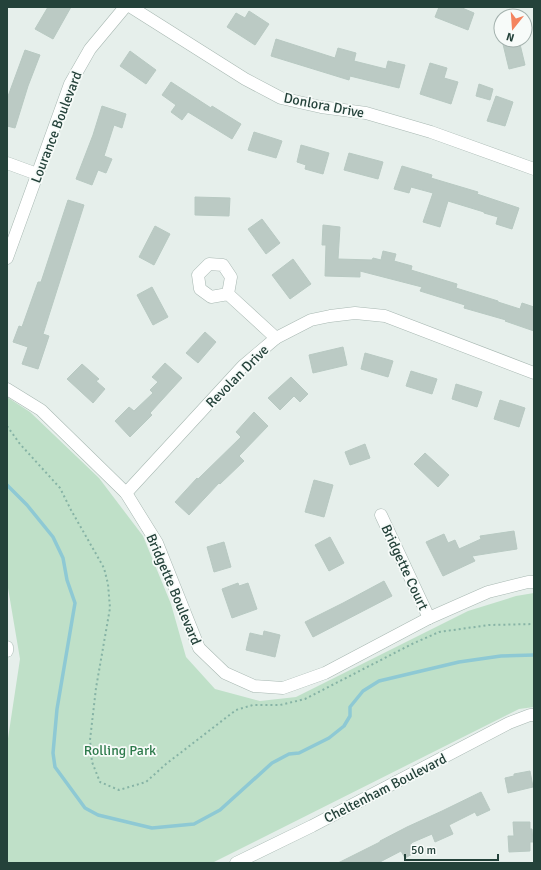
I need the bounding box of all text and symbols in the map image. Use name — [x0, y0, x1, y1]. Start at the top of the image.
north arrow — [493, 8, 533, 48]
text: N — [505, 30, 516, 44]
street label: Lourance Boulevard — [27, 69, 86, 185]
street label: Donlora Drive — [282, 89, 366, 122]
street label: Revolan Drive — [202, 341, 272, 411]
street label: Bridgette Court — [377, 522, 432, 613]
street label: Bridgette Boulevard — [142, 531, 205, 647]
park label: Rolling Park — [84, 742, 156, 759]
street label: Cheltenham Boulevard — [321, 750, 449, 827]
scale bar — [405, 836, 498, 862]
text: 50 m — [411, 843, 436, 858]

